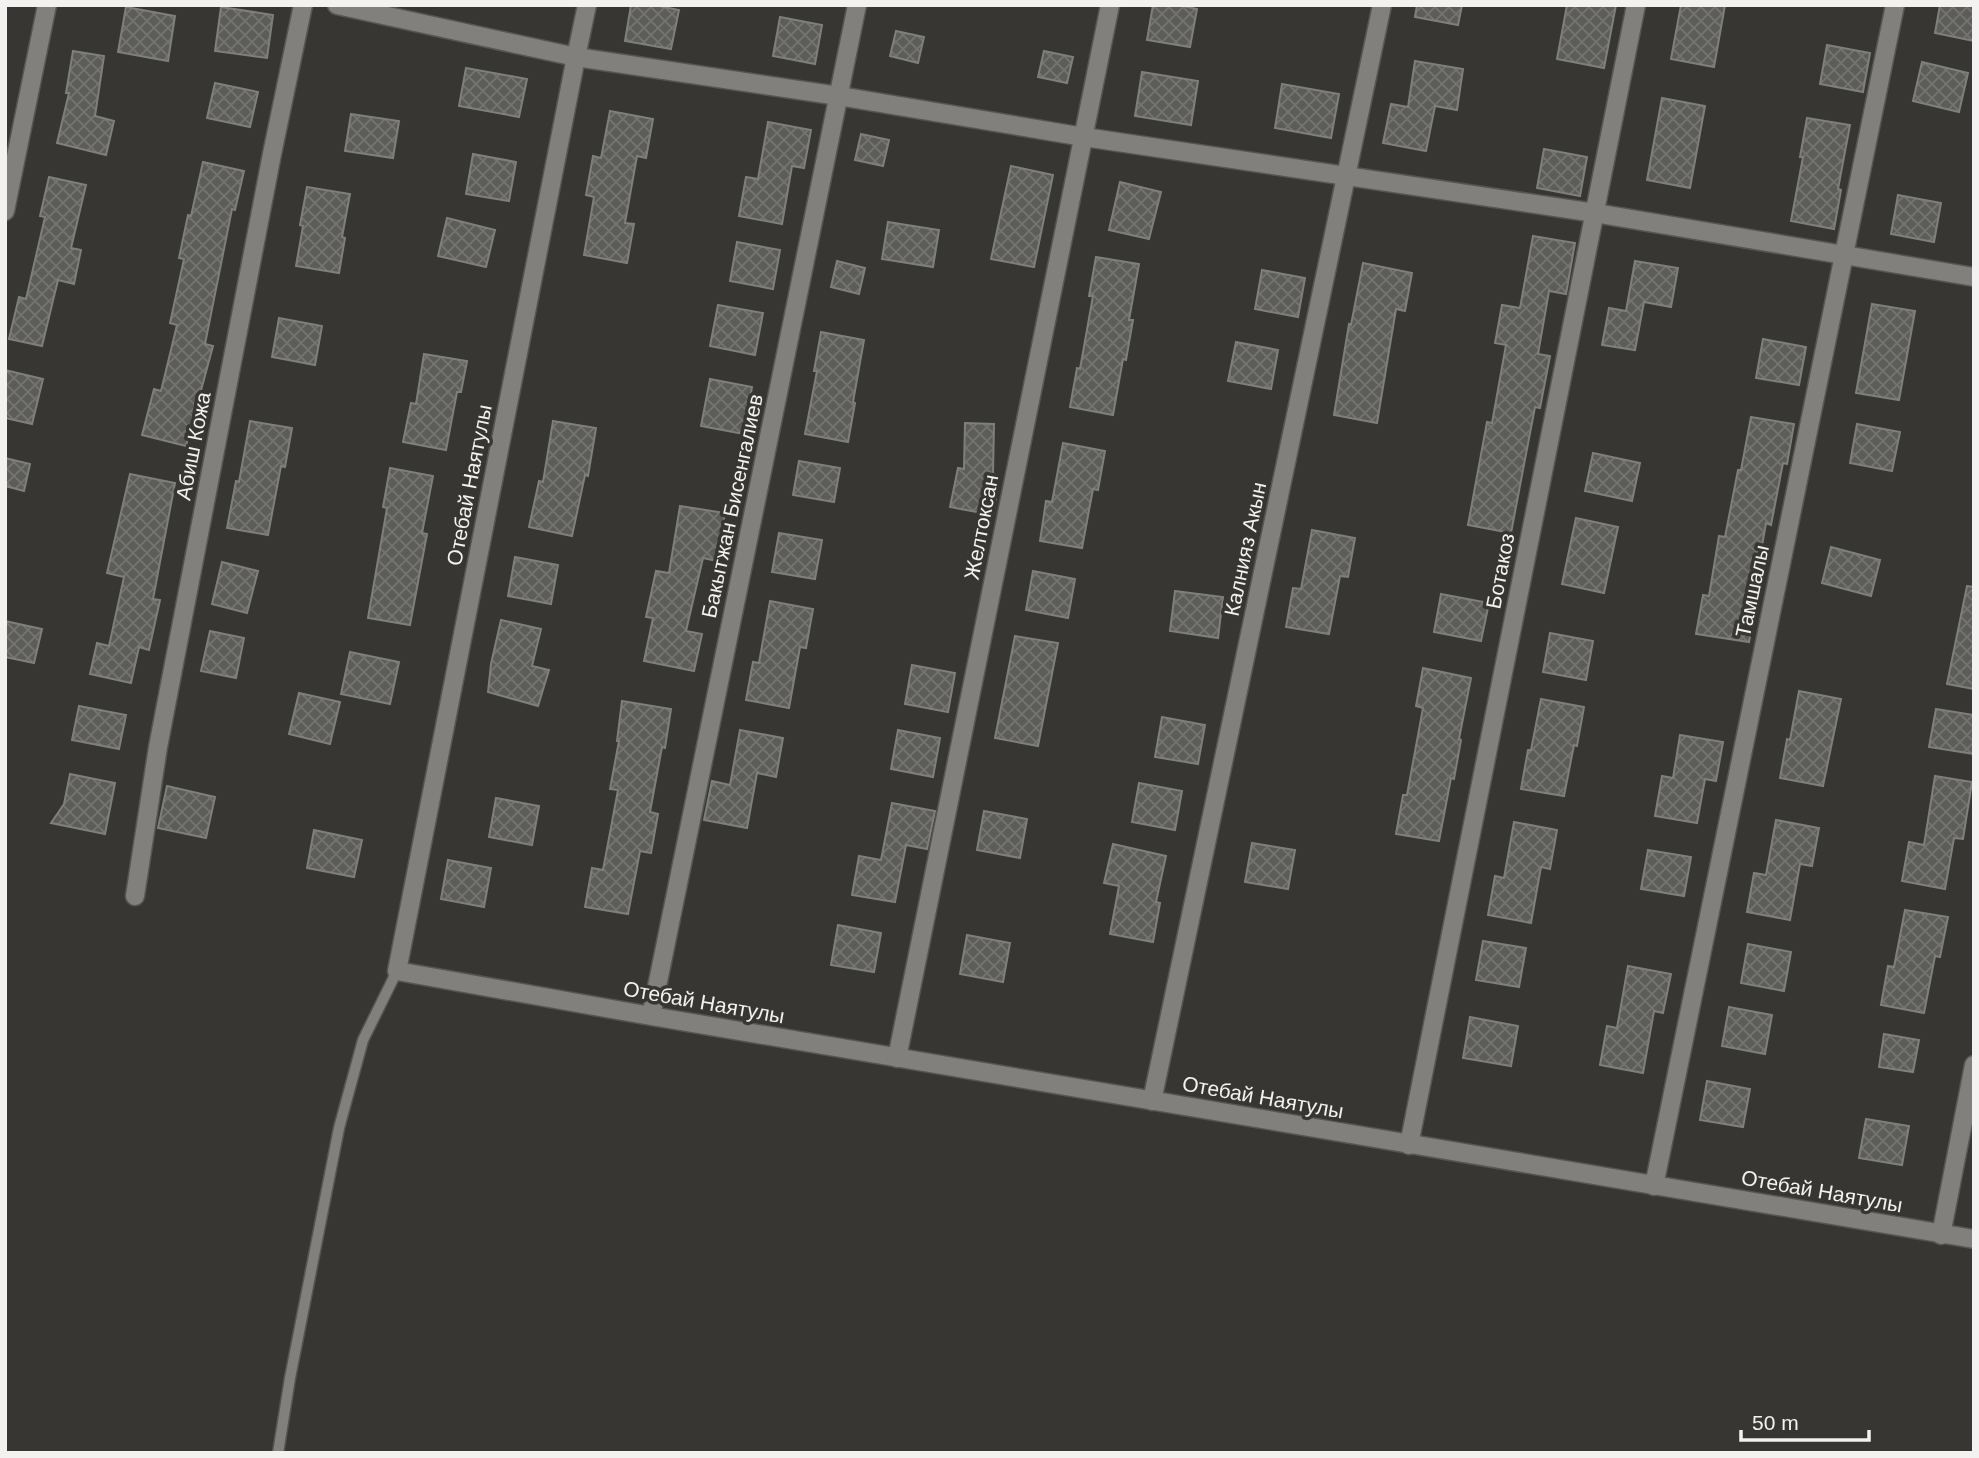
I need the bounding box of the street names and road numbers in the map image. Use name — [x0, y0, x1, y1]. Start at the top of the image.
street label: Абиш Кожа — [171, 390, 215, 502]
street label: Бакытжан Бисенгалиев — [697, 392, 767, 620]
street label: Отебай Наятулы — [442, 403, 496, 567]
street label: Желтоксан — [960, 472, 1002, 582]
street label: Калнияз Акын — [1220, 480, 1270, 618]
street label: Ботакоз — [1481, 531, 1519, 611]
street label: Тамшалы — [1731, 543, 1773, 639]
street label: Отебай Наятулы — [622, 976, 786, 1028]
street label: Отебай Наятулы — [1181, 1071, 1345, 1123]
street label: Отебай Наятулы — [1740, 1165, 1904, 1217]

